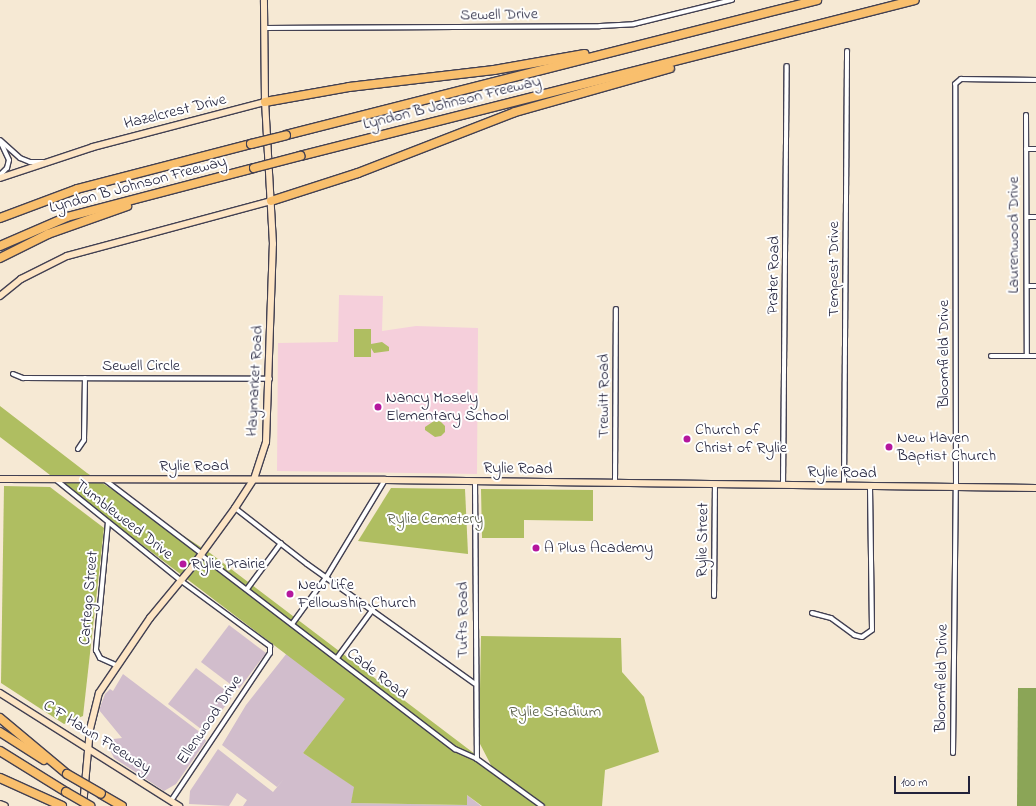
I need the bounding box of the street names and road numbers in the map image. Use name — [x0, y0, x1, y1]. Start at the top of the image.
street label: Sewell Drive — [460, 5, 538, 25]
street label: Lyndon B Johnson Freeway — [361, 72, 543, 134]
street label: Hazelcrest Drive — [122, 90, 228, 134]
street label: Lyndon B Johnson Freeway — [47, 152, 229, 218]
street label: Laurenwood Drive — [1004, 176, 1024, 294]
street label: Tempest Drive — [824, 221, 844, 317]
street label: Prater Road — [764, 236, 784, 314]
street label: Bloomfield Drive — [934, 300, 954, 408]
street label: Haymarket Road — [243, 325, 267, 437]
street label: Trewitt Road — [594, 354, 614, 438]
street label: Sewell Circle — [102, 356, 180, 376]
street label: Rylie Road — [159, 456, 229, 476]
street label: Rylie Road — [483, 459, 553, 479]
street label: Rylie Road — [807, 463, 877, 483]
street label: Tumbleweed Drive — [71, 476, 177, 564]
street label: Rylie Street — [693, 502, 713, 578]
street label: Cartego Street — [75, 550, 103, 646]
street label: Tufts Road — [453, 582, 473, 658]
street label: Bloomfield Drive — [931, 624, 953, 732]
street label: Cade Road — [343, 644, 411, 704]
street label: Ellenwood Drive — [173, 672, 247, 768]
street label: C F Hawn Freeway — [39, 696, 155, 778]

